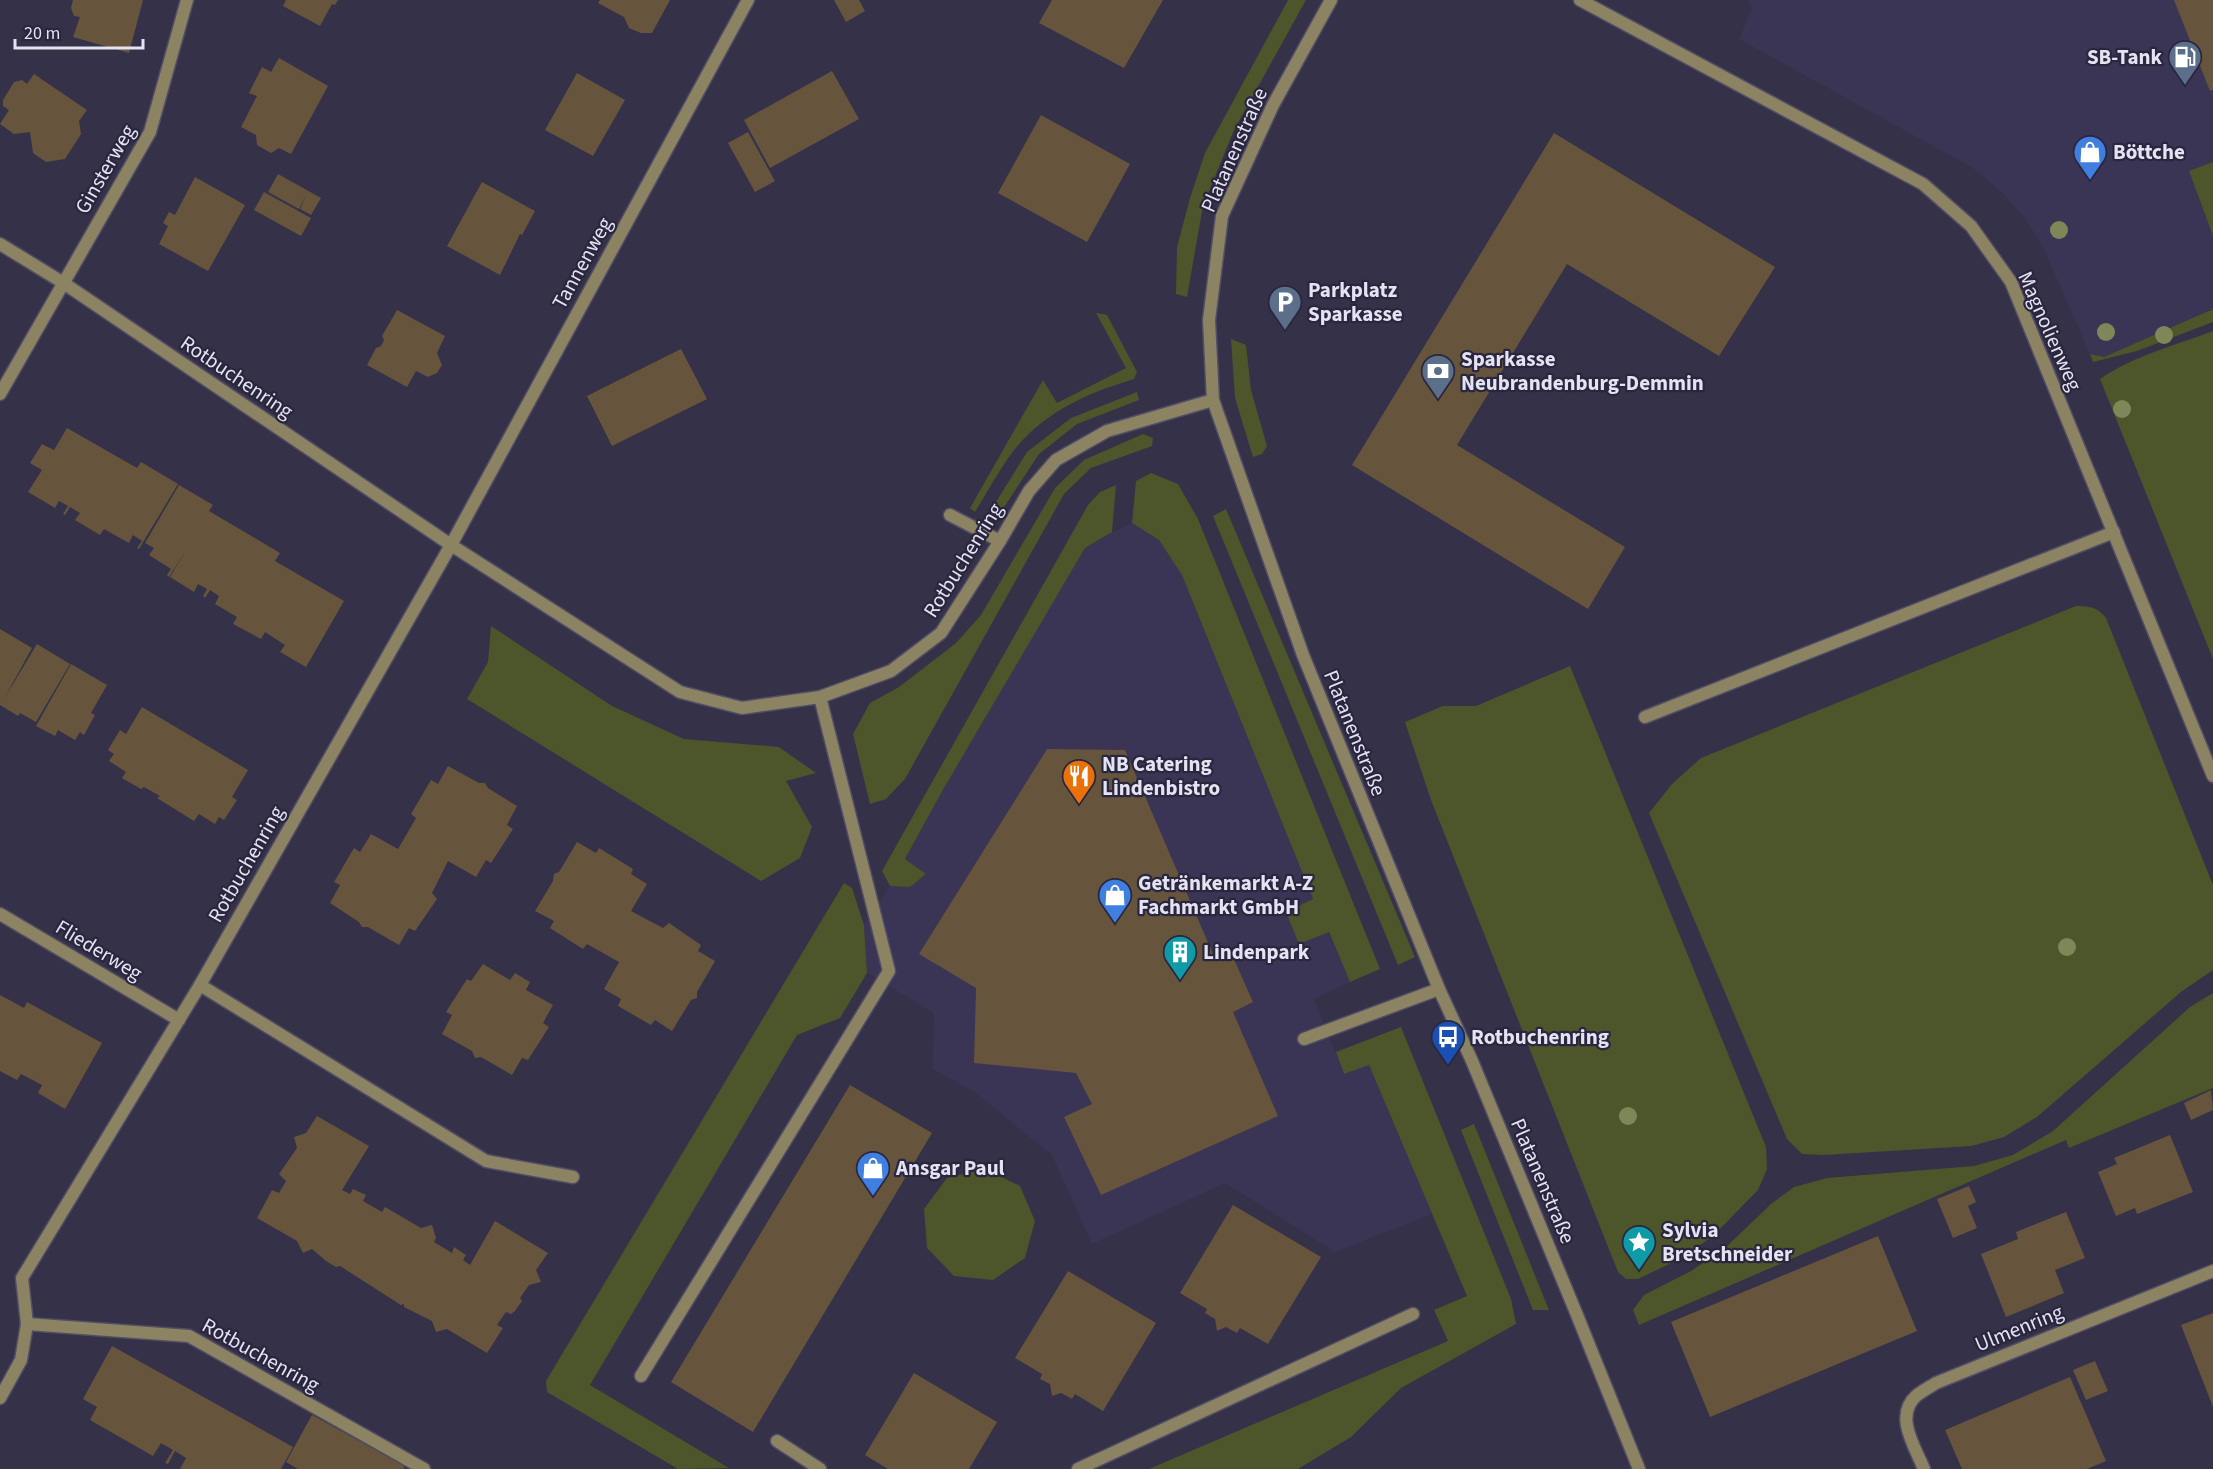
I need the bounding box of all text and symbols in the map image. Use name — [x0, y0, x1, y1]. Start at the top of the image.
scale bar — [15, 12, 142, 50]
text: 20 m — [24, 21, 60, 46]
fuel station icon: SB-Tank — [2167, 39, 2203, 86]
place label: SB-Tank — [2087, 42, 2162, 72]
street label: Platanenstraße — [1193, 83, 1275, 217]
street label: Ginsterweg — [67, 118, 143, 219]
shop icon: Böttche — [2072, 134, 2108, 181]
place label: Böttche — [2113, 137, 2185, 167]
street label: Tannenweg — [544, 211, 620, 314]
street label: Magnolienweg — [2010, 267, 2090, 396]
place label: Parkplatz Sparkasse — [1308, 275, 1403, 329]
parking icon: Parkplatz Sparkasse — [1267, 284, 1303, 331]
street label: Rotbuchenring — [175, 328, 300, 426]
place label: Sparkasse Neubrandenburg-Demmin — [1461, 344, 1704, 398]
bank icon: Sparkasse Neubrandenburg-Demmin — [1420, 353, 1456, 400]
street label: Rotbuchenring — [916, 496, 1010, 623]
street label: Platanenstraße — [1316, 665, 1394, 801]
place label: NB Catering Lindenbistro — [1102, 749, 1220, 803]
restaurant icon: NB Catering Lindenbistro — [1061, 758, 1097, 805]
street label: Rotbuchenring — [200, 800, 292, 928]
place label: Getränkemarkt A-Z Fachmarkt GmbH — [1138, 868, 1313, 922]
shop icon: Getränkemarkt A-Z Fachmarkt GmbH — [1097, 877, 1133, 924]
street label: Fliederweg — [50, 912, 149, 988]
building icon: Lindenpark — [1162, 934, 1198, 981]
place label: Lindenpark — [1203, 937, 1310, 967]
bus stop icon: Rotbuchenring — [1430, 1019, 1466, 1066]
place label: Rotbuchenring — [1471, 1022, 1609, 1052]
street label: Platanenstraße — [1503, 1114, 1583, 1248]
shop icon: Ansgar Paul — [855, 1150, 891, 1197]
place label: Ansgar Paul — [895, 1153, 1005, 1183]
place label: Sylvia Bretschneider — [1662, 1215, 1793, 1269]
place icon: Sylvia Bretschneider — [1621, 1224, 1657, 1271]
street label: Ulmenring — [1970, 1297, 2068, 1359]
street label: Rotbuchenring — [197, 1310, 326, 1400]

